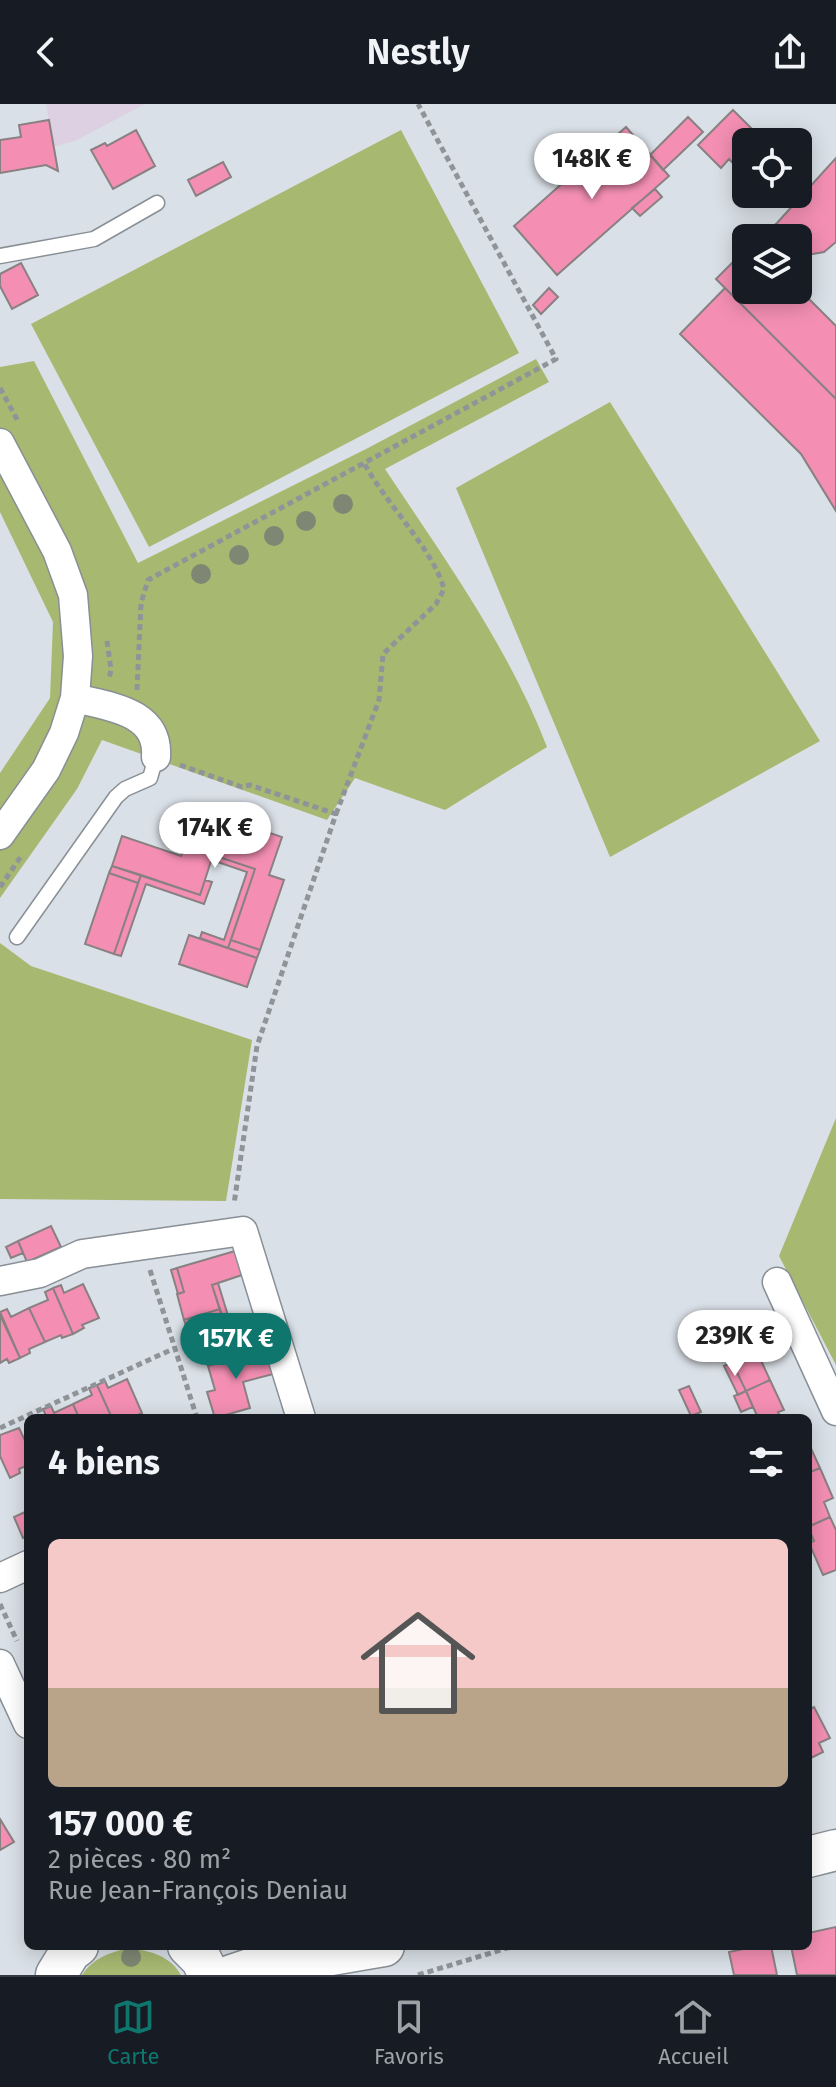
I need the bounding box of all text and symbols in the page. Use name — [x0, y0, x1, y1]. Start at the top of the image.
icon: back — [24, 30, 68, 74]
text: Nestly — [366, 30, 470, 74]
icon: share — [768, 30, 812, 74]
map controls — [732, 128, 812, 304]
button: locate — [732, 128, 812, 208]
pin: 148K € — [527, 133, 657, 201]
text: 148K € — [552, 143, 632, 174]
button: layers — [732, 224, 812, 304]
pin: 174K € — [150, 802, 280, 870]
text: 174K € — [177, 812, 253, 843]
pin: 239K € — [670, 1310, 800, 1378]
pin: 157K € — [171, 1313, 301, 1381]
text: 239K € — [695, 1320, 775, 1351]
text: 157K € — [198, 1323, 274, 1354]
icon: filters — [744, 1440, 788, 1484]
text: 4 biens — [48, 1442, 160, 1483]
icon: home — [346, 1591, 490, 1735]
text: 157 000 € — [48, 1803, 193, 1844]
text: 2 pièces · 80 m² — [48, 1844, 231, 1875]
text: Rue Jean-François Deniau — [48, 1875, 348, 1906]
tab: Carte — [107, 1995, 159, 2070]
tab: Favoris — [374, 1995, 444, 2070]
tab: Accueil — [658, 1995, 729, 2070]

